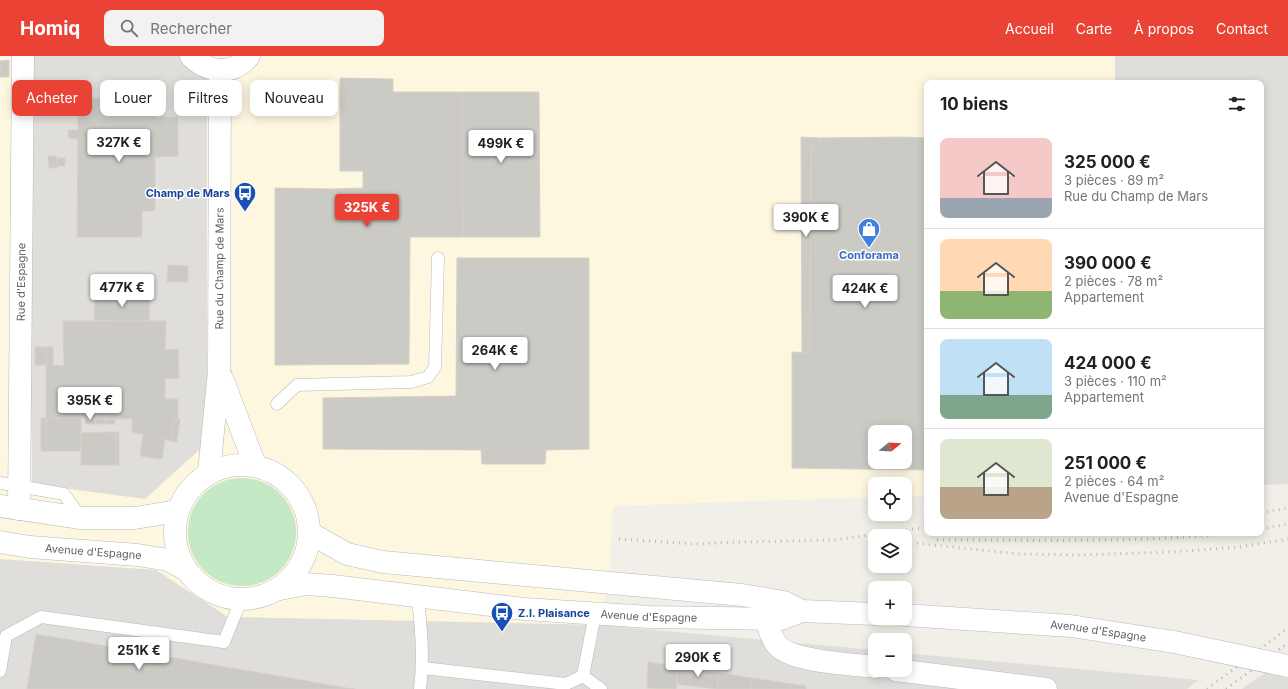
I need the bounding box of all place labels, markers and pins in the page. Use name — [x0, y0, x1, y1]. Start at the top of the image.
pin: 327K € — [86, 129, 152, 163]
pin: 499K € — [468, 130, 534, 164]
bus stop icon: Champ de Mars — [232, 180, 258, 213]
place label: Champ de Mars — [146, 186, 230, 200]
pin: 325K € — [334, 194, 400, 228]
pin: 390K € — [773, 204, 839, 238]
shop icon: Conforama — [856, 216, 882, 249]
place label: Conforama — [839, 248, 899, 262]
pin: 477K € — [89, 274, 155, 308]
pin: 424K € — [832, 275, 898, 309]
pin: 264K € — [462, 337, 528, 371]
pin: 395K € — [57, 387, 123, 421]
bus stop icon: Z.I. Plaisance — [489, 600, 515, 633]
place label: Z.I. Plaisance — [518, 606, 590, 620]
pin: 251K € — [106, 637, 172, 671]
pin: 290K € — [665, 644, 731, 678]

